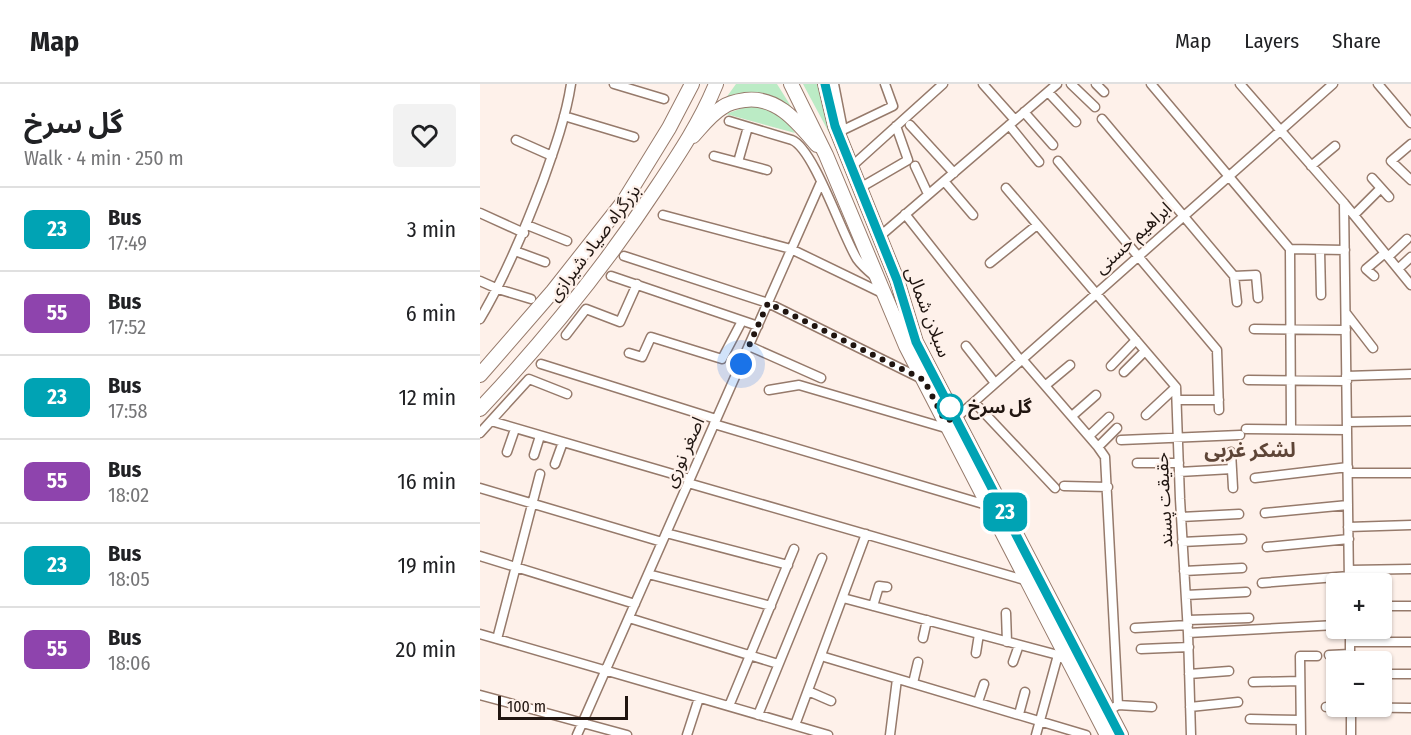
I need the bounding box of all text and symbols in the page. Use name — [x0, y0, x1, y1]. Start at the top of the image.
text: Map — [30, 25, 79, 58]
text: Map — [1175, 28, 1211, 54]
text: Layers — [1244, 28, 1299, 54]
text: Share — [1332, 28, 1381, 54]
button: heart — [393, 104, 456, 167]
text: گل سرخ — [24, 107, 123, 140]
text: Walk · 4 min · 250 m — [24, 146, 184, 170]
street label: بزرگراه صیاد شیرازی — [543, 180, 645, 306]
street label: ابراهیم حسنی — [1090, 197, 1178, 280]
text: Bus — [108, 204, 141, 231]
text: 23 — [47, 216, 67, 242]
text: 3 min — [407, 216, 456, 243]
text: 17:49 — [108, 231, 147, 255]
street label: سبلان شمالی — [901, 264, 955, 360]
text: Bus — [108, 288, 141, 315]
text: 55 — [47, 300, 67, 326]
text: 6 min — [406, 300, 456, 327]
text: 17:52 — [108, 315, 146, 339]
your location — [726, 349, 756, 379]
text: Bus — [108, 372, 141, 399]
text: 23 — [47, 384, 67, 410]
text: 12 min — [398, 384, 456, 411]
marker: گل سرخ — [937, 394, 963, 420]
place label: گل سرخ — [968, 396, 1033, 420]
text: 17:58 — [108, 399, 147, 423]
street label: اصغر نوری — [659, 413, 709, 491]
district label: لشکر غربی — [1204, 438, 1296, 462]
street label: حقیقت پسند — [1151, 452, 1178, 548]
text: Bus — [108, 456, 141, 483]
text: 55 — [47, 468, 67, 494]
text: 16 min — [397, 468, 456, 495]
text: 18:02 — [108, 483, 149, 507]
line badge: 23 — [978, 492, 1032, 532]
text: 23 — [995, 499, 1015, 525]
text: Bus — [108, 540, 141, 567]
text: 23 — [47, 552, 67, 578]
text: 19 min — [398, 552, 456, 579]
text: 18:05 — [108, 567, 150, 591]
map controls — [1326, 573, 1392, 717]
button: + — [1326, 573, 1392, 639]
text: Bus — [108, 624, 141, 651]
text: 55 — [47, 636, 67, 662]
text: 20 min — [396, 636, 456, 663]
text: 18:06 — [108, 651, 150, 675]
button: − — [1326, 651, 1392, 717]
scale bar — [498, 693, 628, 720]
text: 100 m — [507, 697, 546, 716]

